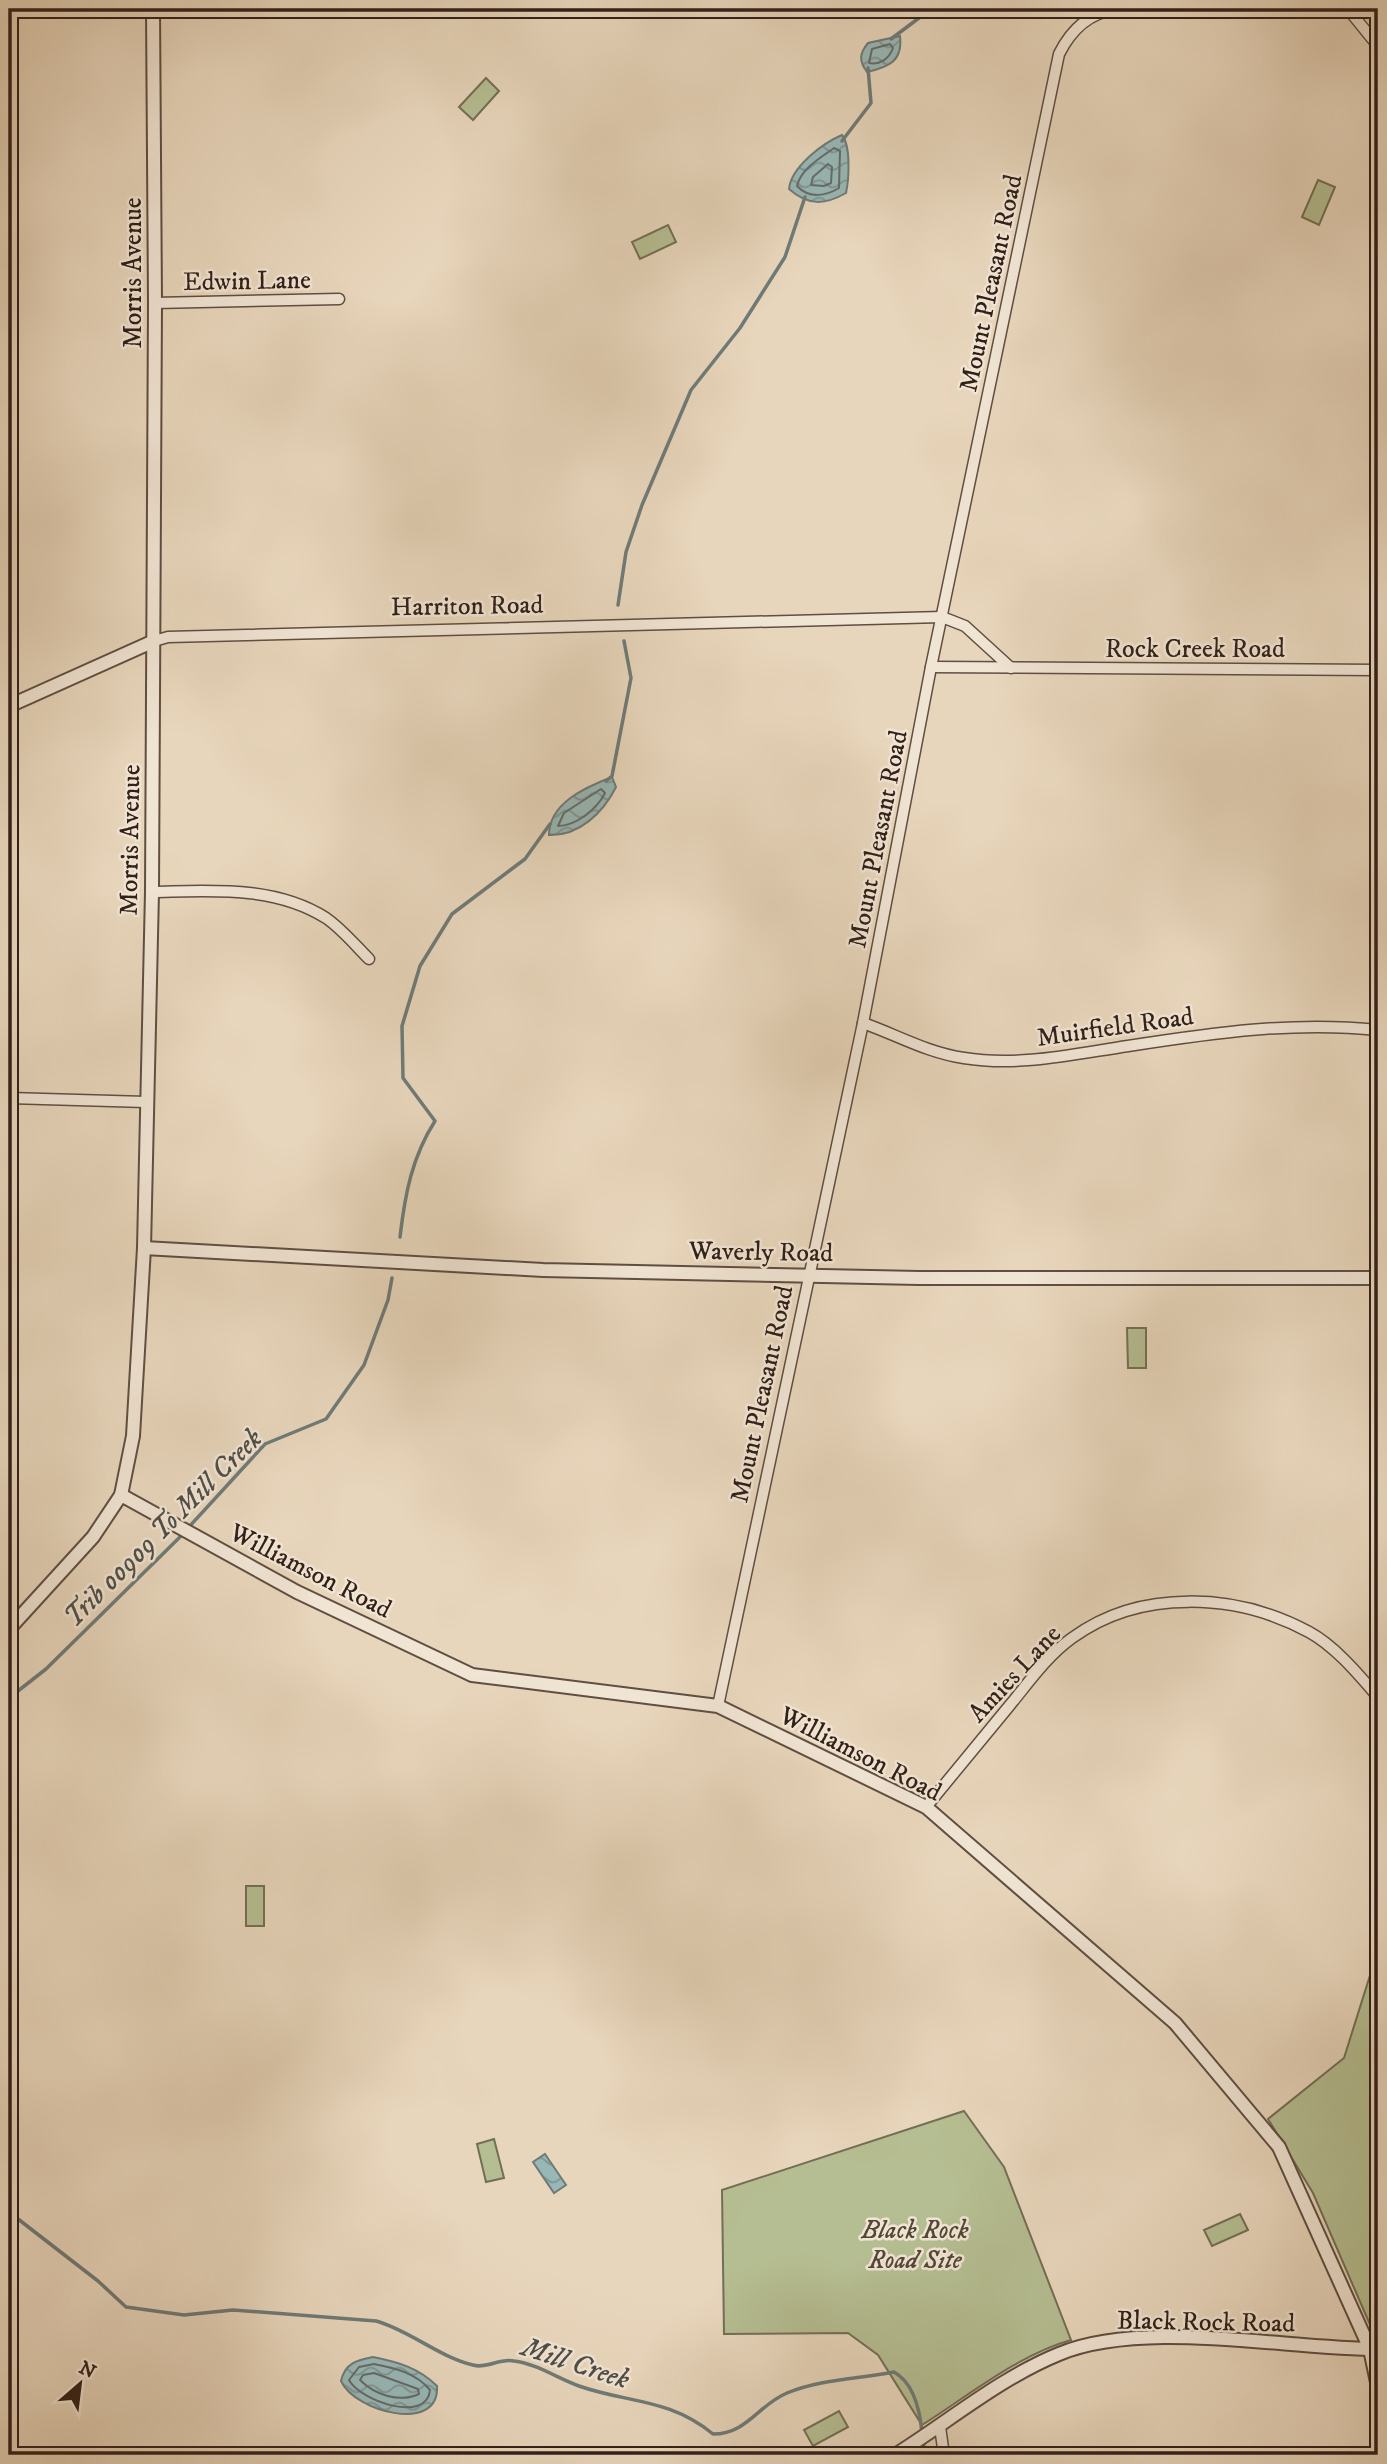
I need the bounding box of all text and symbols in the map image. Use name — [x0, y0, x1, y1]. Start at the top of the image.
street label: Mount Pleasant Road — [952, 172, 1031, 395]
street label: Morris Avenue — [117, 197, 150, 349]
street label: Edwin Lane — [183, 264, 311, 299]
street label: Harriton Road — [390, 589, 544, 624]
street label: Rock Creek Road — [1105, 633, 1285, 666]
street label: Mount Pleasant Road — [841, 727, 916, 951]
street label: Morris Avenue — [113, 764, 148, 916]
street label: Muirfield Road — [1035, 1000, 1196, 1055]
street label: Waverly Road — [688, 1235, 833, 1270]
street label: Mount Pleasant Road — [723, 1283, 802, 1506]
water label: Trib 00909 To Mill Creek — [56, 1421, 270, 1635]
street label: Williamson Road — [223, 1516, 397, 1626]
street label: Amies Lane — [961, 1618, 1069, 1730]
street label: Williamson Road — [773, 1699, 947, 1809]
park label: Black Rock Road Site — [860, 2214, 969, 2277]
street label: Black Rock Road — [1117, 2304, 1295, 2341]
water label: Mill Creek — [515, 2329, 634, 2397]
north arrow — [46, 2348, 116, 2418]
text: N — [75, 2356, 100, 2384]

